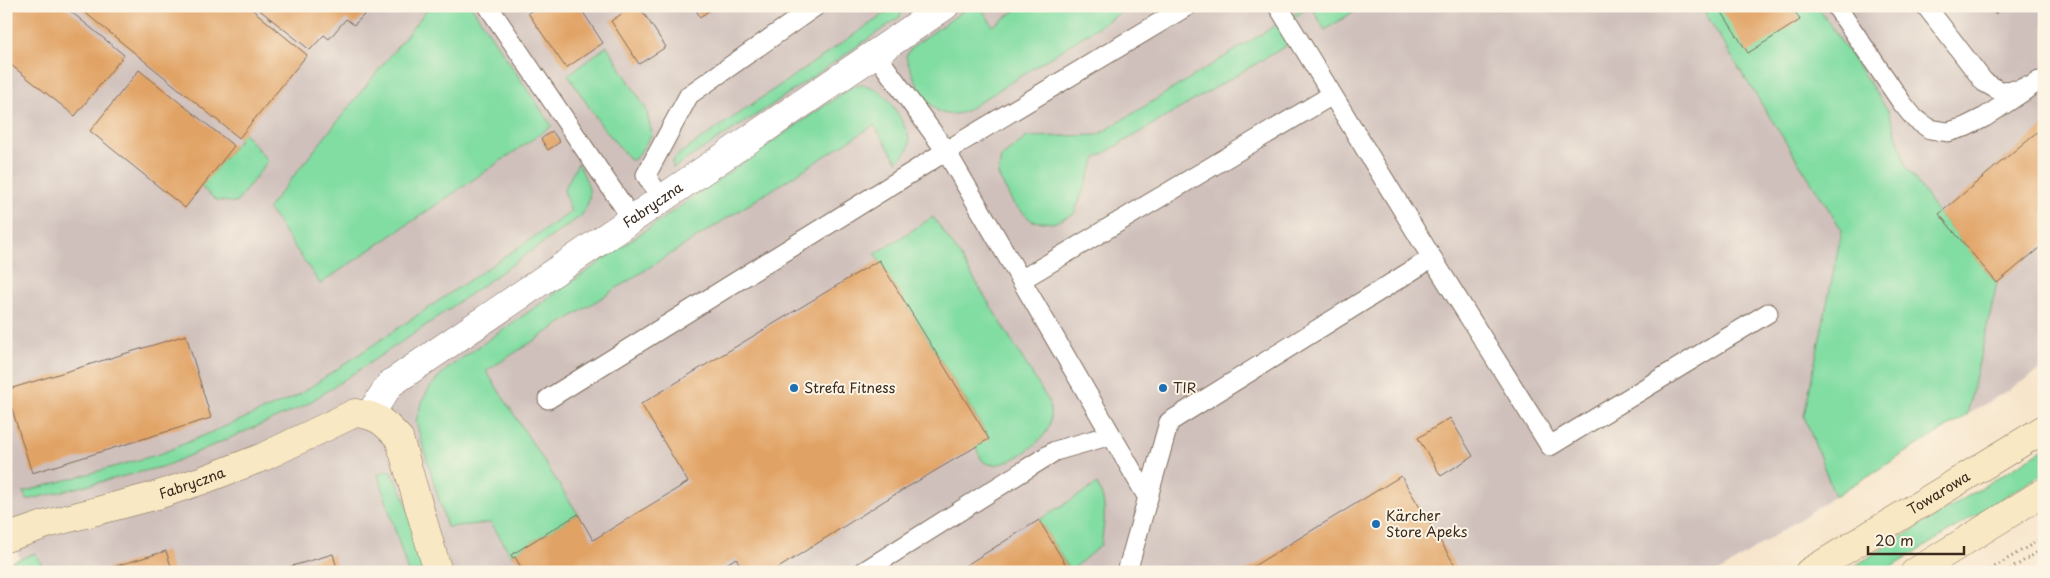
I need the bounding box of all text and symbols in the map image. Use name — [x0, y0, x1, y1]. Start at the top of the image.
street label: Fabryczna — [618, 176, 687, 233]
place label: Strefa Fitness — [804, 377, 896, 398]
place label: TIR — [1173, 377, 1196, 398]
marker: Strefa Fitness — [788, 382, 800, 394]
marker: TIR — [1157, 382, 1169, 394]
street label: Fabryczna — [156, 461, 228, 504]
street label: Towarowa — [1903, 465, 1974, 520]
place label: Kärcher Store Apeks — [1386, 505, 1467, 542]
marker: Kärcher Store Apeks — [1370, 518, 1382, 530]
scale bar — [1868, 523, 1964, 555]
text: 20 m — [1875, 528, 1914, 551]

